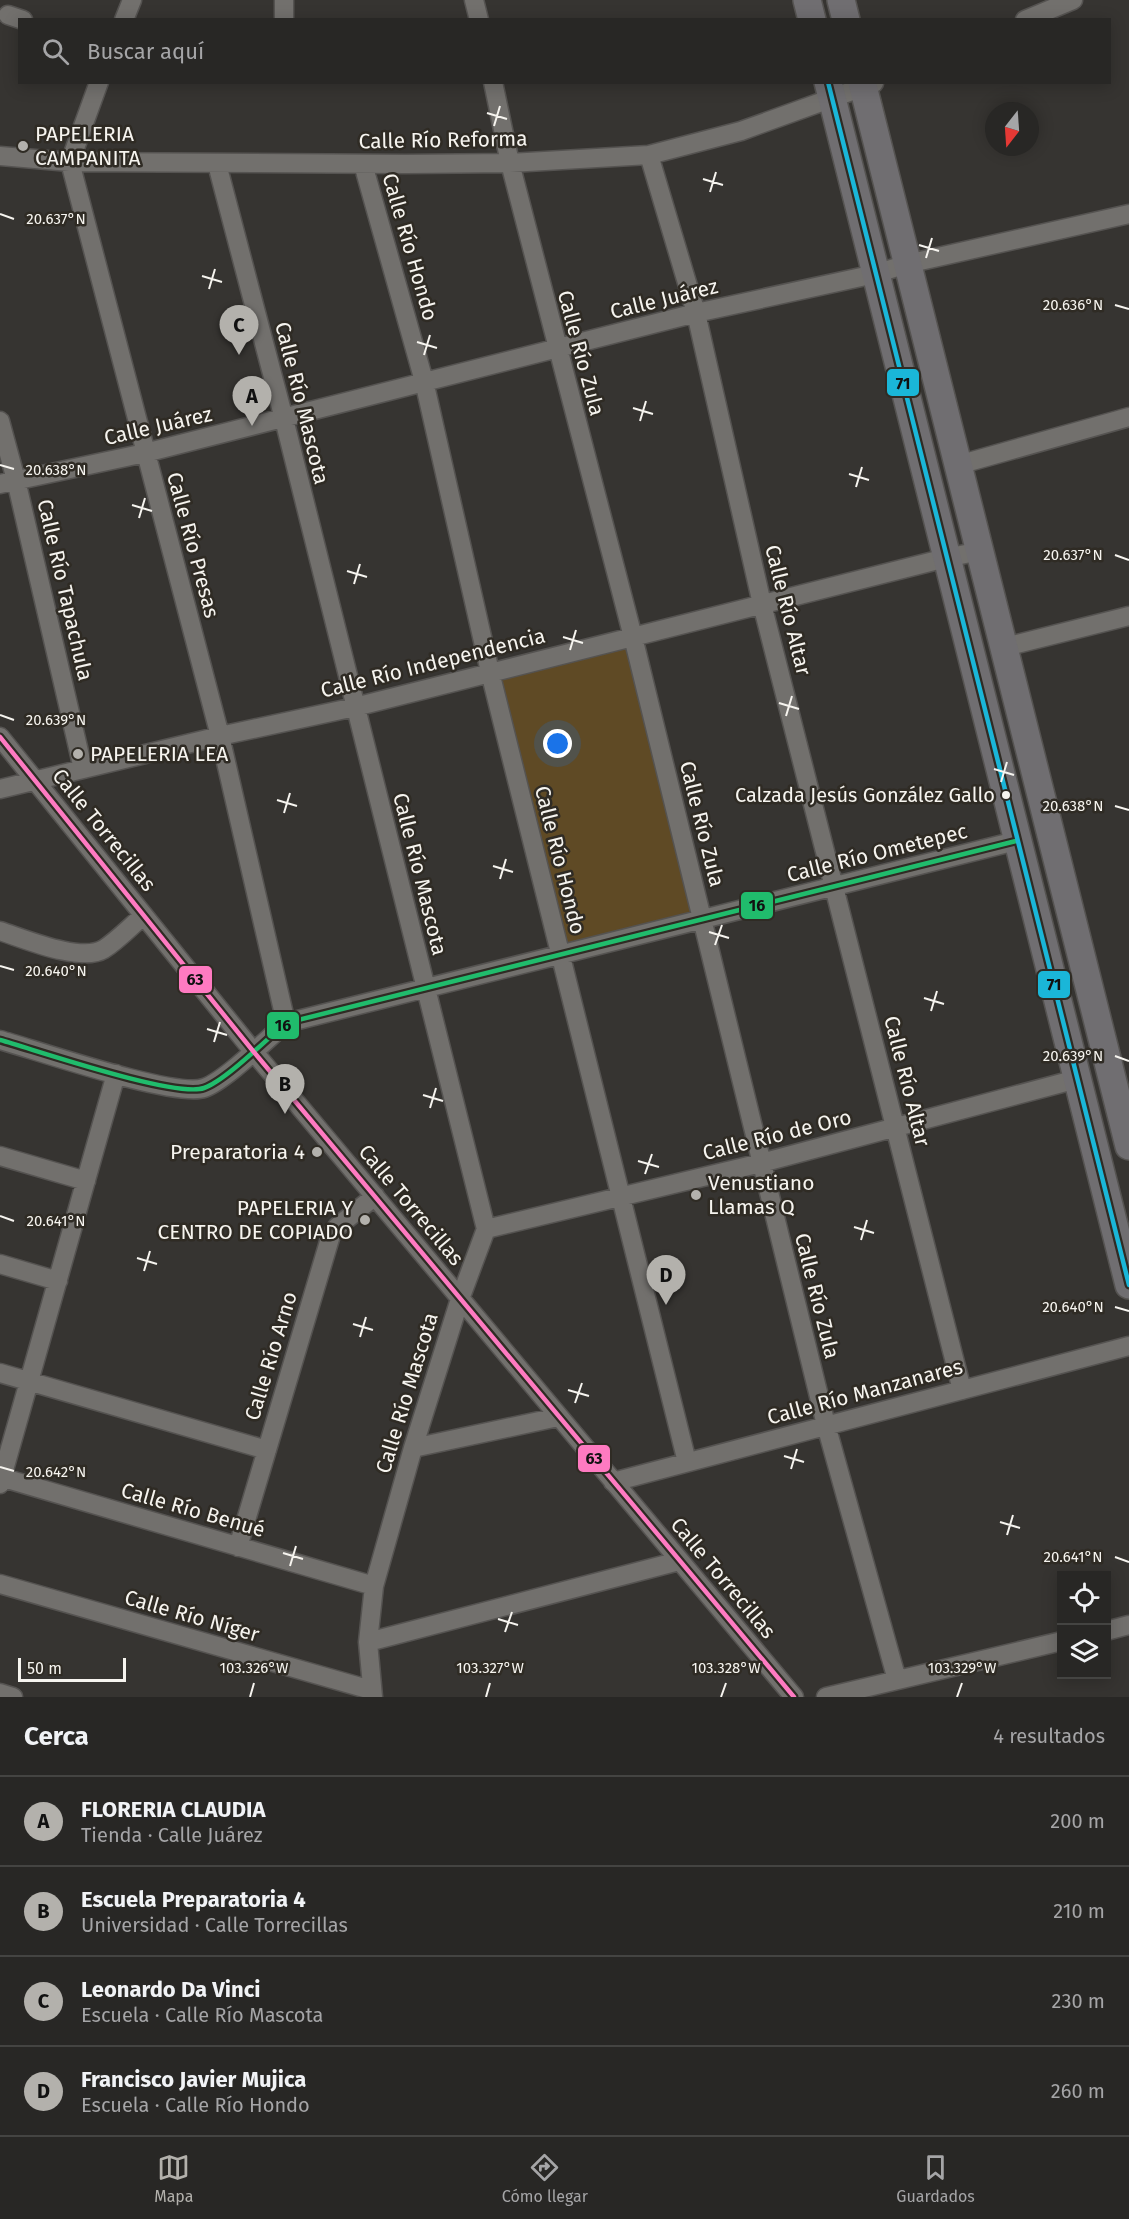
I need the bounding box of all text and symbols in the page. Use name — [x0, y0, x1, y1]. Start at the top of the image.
search box — [18, 18, 1111, 84]
icon: search — [39, 35, 72, 68]
text: Buscar aquí — [87, 38, 204, 65]
north arrow — [985, 102, 1039, 156]
place label: PAPELERIA CAMPANITA — [35, 121, 140, 171]
street label: Calle Río Reforma — [358, 126, 528, 154]
marker: PAPELERIA CAMPANITA — [16, 139, 30, 153]
street label: Calle Río Hondo — [377, 170, 443, 324]
text: 20.637°N — [26, 210, 86, 228]
street label: Calle Juárez — [607, 273, 721, 325]
street label: Calle Río Zula — [552, 287, 610, 419]
text: 20.636°N — [1043, 296, 1103, 314]
pin: C — [220, 306, 258, 355]
street label: Calle Río Mascota — [269, 319, 335, 487]
line badge: 71 — [886, 368, 920, 397]
text: 71 — [896, 374, 910, 393]
pin: A — [232, 376, 272, 426]
street label: Calle Juárez — [101, 401, 215, 451]
text: 20.638°N — [26, 461, 86, 479]
street label: Calle Río Presas — [161, 469, 225, 621]
street label: Calle Río Tapachula — [31, 497, 99, 683]
street label: Calle Río Altar — [759, 542, 817, 678]
text: 20.637°N — [1043, 546, 1103, 564]
street label: Calle Río Independencia — [318, 622, 548, 704]
text: 20.639°N — [26, 711, 86, 729]
your location — [543, 729, 572, 758]
place label: PAPELERIA LEA — [90, 741, 228, 767]
marker: PAPELERIA LEA — [71, 747, 85, 761]
street label: Calle Río Zula — [674, 758, 730, 890]
street label: Calle Torrecillas — [47, 763, 161, 897]
street label: Calle Río Hondo — [529, 783, 591, 937]
place label: Calzada Jesús González Gallo — [735, 783, 995, 807]
marker: Calzada Jesús González Gallo — [1000, 789, 1012, 801]
street label: Calle Río Mascota — [387, 790, 453, 958]
text: 20.638°N — [1043, 797, 1103, 815]
street label: Calle Río Ometepec — [784, 818, 970, 888]
line badge: 16 — [740, 891, 774, 920]
text: 16 — [749, 896, 765, 915]
text: 20.640°N — [25, 962, 87, 980]
line badge: 63 — [178, 965, 213, 994]
text: 63 — [186, 970, 204, 989]
line badge: 71 — [1037, 970, 1071, 999]
text: 71 — [1047, 975, 1061, 994]
line badge: 16 — [266, 1011, 300, 1040]
street label: Calle Río Altar — [878, 1013, 936, 1149]
text: 16 — [275, 1016, 291, 1035]
text: 20.639°N — [1043, 1047, 1103, 1065]
pin: B — [266, 1064, 304, 1114]
street label: Calle Río de Oro — [700, 1104, 854, 1166]
place label: Preparatoria 4 — [170, 1139, 305, 1165]
street label: Calle Torrecillas — [353, 1139, 469, 1271]
marker: Preparatoria 4 — [310, 1145, 324, 1159]
place label: Venustiano Llamas Q — [708, 1170, 814, 1220]
marker: Venustiano Llamas Q — [689, 1188, 703, 1202]
place label: PAPELERIA Y CENTRO DE COPIADO — [158, 1195, 353, 1245]
text: 20.641°N — [27, 1212, 85, 1230]
marker: PAPELERIA Y CENTRO DE COPIADO — [358, 1213, 372, 1227]
street label: Calle Río Zula — [789, 1230, 845, 1362]
pin: D — [646, 1256, 686, 1305]
street label: Calle Río Arno — [239, 1289, 303, 1423]
text: 20.640°N — [1042, 1298, 1104, 1316]
street label: Calle Río Mascota — [370, 1310, 444, 1476]
street label: Calle Río Manzanares — [764, 1353, 966, 1431]
line badge: 63 — [577, 1444, 611, 1473]
text: 63 — [585, 1449, 603, 1468]
text: 20.642°N — [26, 1463, 86, 1481]
street label: Calle Río Benué — [118, 1477, 268, 1543]
street label: Calle Torrecillas — [665, 1512, 781, 1644]
text: 20.641°N — [1044, 1548, 1102, 1566]
map controls — [1057, 1571, 1111, 1679]
button: locate — [1057, 1571, 1111, 1625]
street label: Calle Río Níger — [122, 1584, 262, 1648]
button: layers — [1057, 1625, 1111, 1679]
scale bar — [18, 1655, 126, 1682]
text: 50 m — [27, 1659, 62, 1678]
text: 103.326°W — [220, 1659, 289, 1677]
text: 103.327°W — [456, 1659, 524, 1677]
text: 103.328°W — [691, 1659, 761, 1677]
text: 103.329°W — [928, 1659, 997, 1677]
text: Cerca — [24, 1721, 89, 1752]
text: 4 resultados — [993, 1724, 1105, 1748]
text: FLORERIA CLAUDIA — [81, 1796, 265, 1823]
text: A — [38, 1809, 49, 1833]
text: 200 m — [1050, 1809, 1105, 1833]
text: Tienda · Calle Juárez — [81, 1823, 263, 1847]
text: Escuela Preparatoria 4 — [81, 1886, 306, 1913]
text: B — [37, 1899, 50, 1923]
text: 210 m — [1053, 1899, 1105, 1923]
text: Universidad · Calle Torrecillas — [81, 1913, 348, 1937]
text: Leonardo Da Vinci — [81, 1976, 260, 2003]
text: C — [38, 1989, 49, 2013]
text: 230 m — [1052, 1989, 1105, 2013]
text: Escuela · Calle Río Mascota — [81, 2003, 323, 2027]
text: Francisco Javier Mujica — [81, 2066, 306, 2093]
text: D — [37, 2079, 50, 2103]
text: 260 m — [1051, 2079, 1105, 2103]
text: Escuela · Calle Río Hondo — [81, 2093, 310, 2117]
tab: Mapa — [154, 2151, 193, 2206]
tab: Cómo llegar — [502, 2151, 588, 2206]
tab: Guardados — [896, 2151, 975, 2206]

